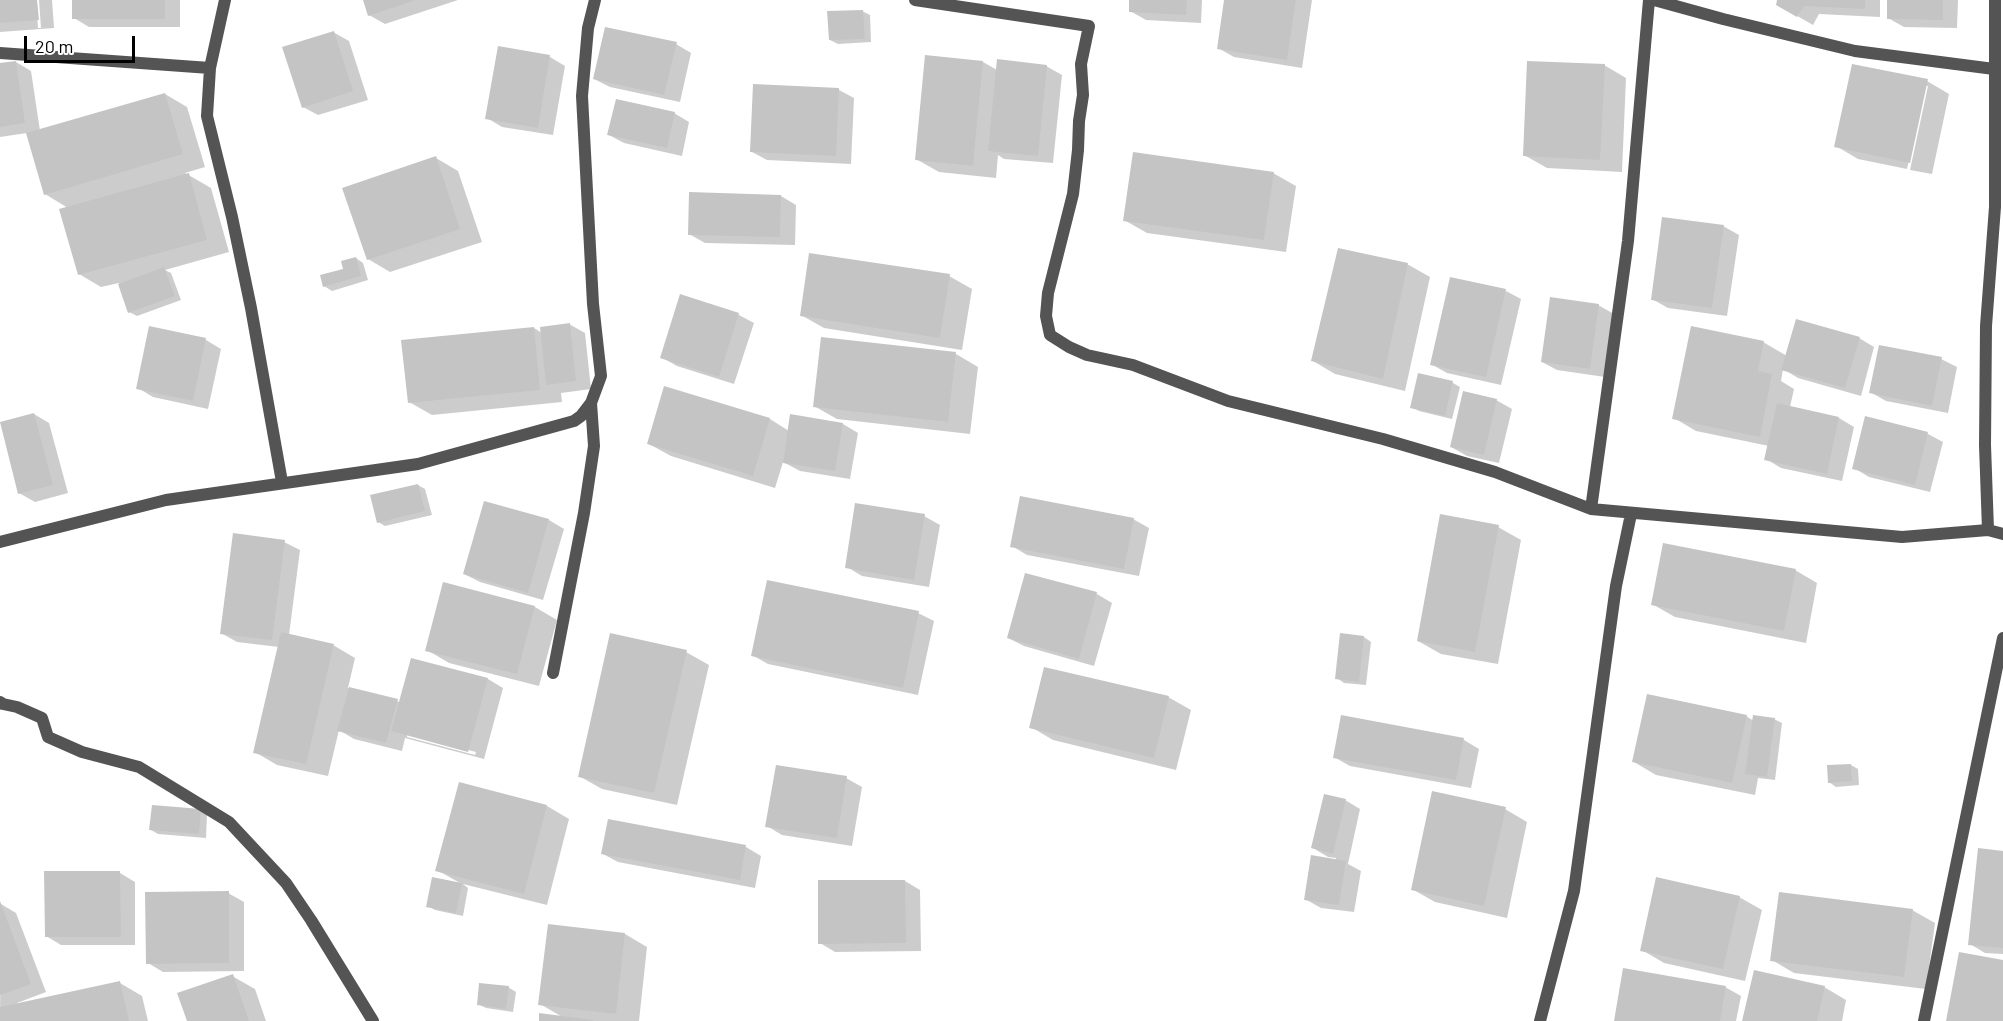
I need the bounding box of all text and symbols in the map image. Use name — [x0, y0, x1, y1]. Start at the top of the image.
scale bar — [27, 24, 138, 62]
text: 20 m — [35, 35, 73, 57]

